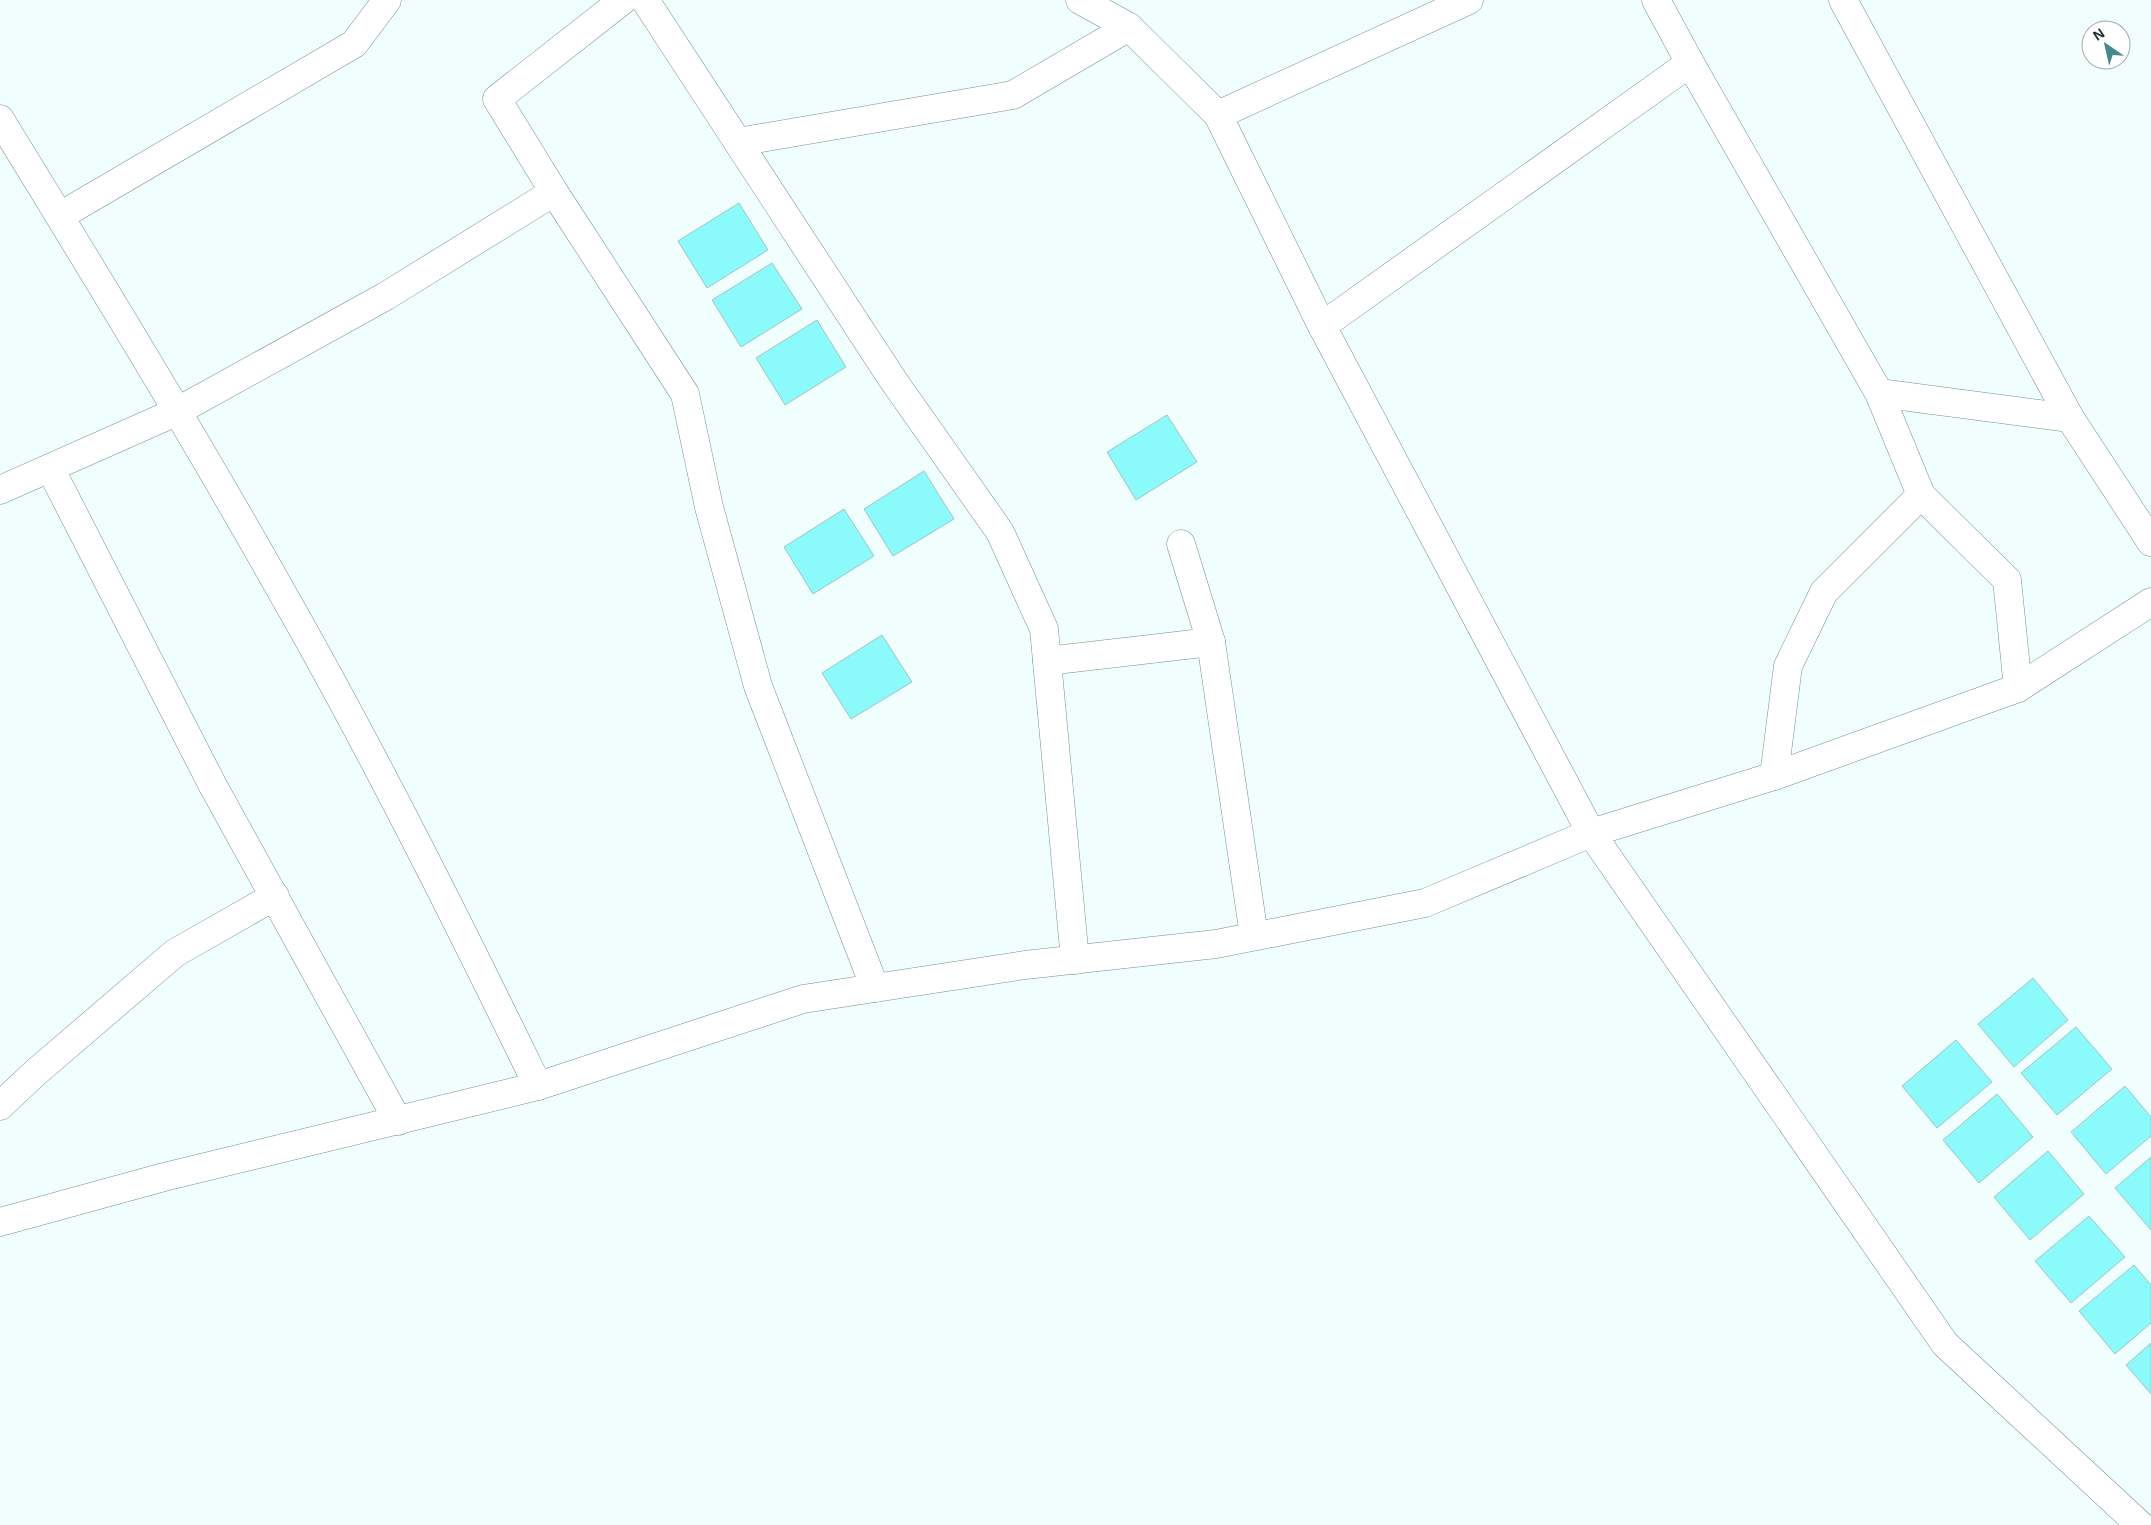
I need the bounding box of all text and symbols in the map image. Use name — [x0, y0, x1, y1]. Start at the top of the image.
north arrow — [2081, 20, 2131, 70]
text: N — [2090, 25, 2107, 44]

